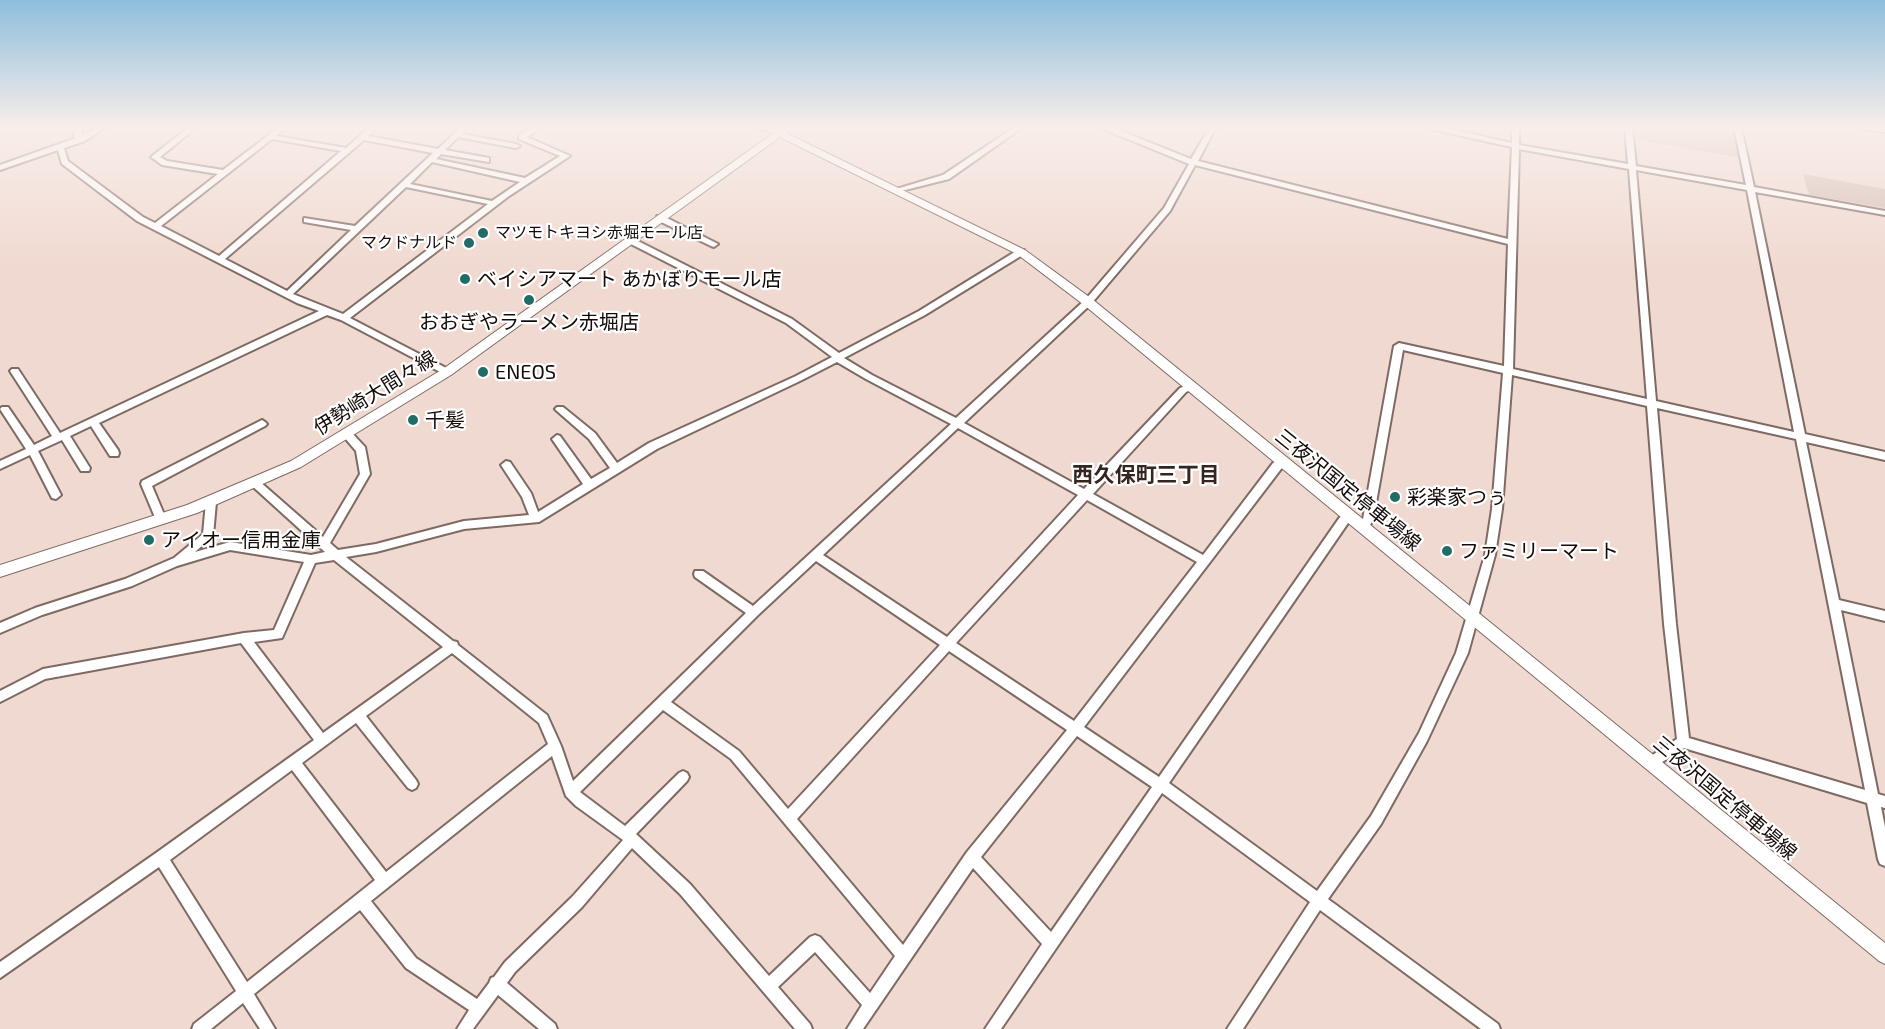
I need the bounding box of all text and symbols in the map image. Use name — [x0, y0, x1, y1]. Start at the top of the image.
place label: マツモトキヨシ赤堀モール店 — [495, 223, 703, 243]
marker: マツモトキヨシ赤堀モール店 — [476, 226, 490, 240]
place label: マクドナルド — [361, 233, 457, 253]
marker: マクドナルド — [462, 236, 476, 250]
place label: ベイシアマート あかぼりモール店 — [477, 267, 781, 291]
marker: ベイシアマート あかぼりモール店 — [458, 272, 472, 286]
marker: おおぎやラーメン赤堀店 — [522, 293, 536, 307]
place label: おおぎやラーメン赤堀店 — [419, 310, 639, 334]
street label: 伊勢崎大間々線 — [309, 346, 441, 440]
place label: ENEOS — [495, 360, 556, 384]
marker: ENEOS — [476, 365, 490, 379]
place label: 千髪 — [425, 408, 465, 432]
marker: 千髪 — [406, 413, 420, 427]
street label: 三夜沢国定停車場線 — [1271, 424, 1425, 556]
district label: 西久保町三丁目 — [1073, 462, 1219, 488]
place label: 彩楽家つぅ — [1407, 485, 1507, 509]
marker: 彩楽家つぅ — [1388, 490, 1402, 504]
place label: アイオー信用金庫 — [161, 528, 321, 552]
marker: アイオー信用金庫 — [142, 533, 156, 547]
place label: ファミリーマート — [1459, 539, 1619, 563]
marker: ファミリーマート — [1440, 544, 1454, 558]
street label: 三夜沢国定停車場線 — [1648, 731, 1802, 865]

